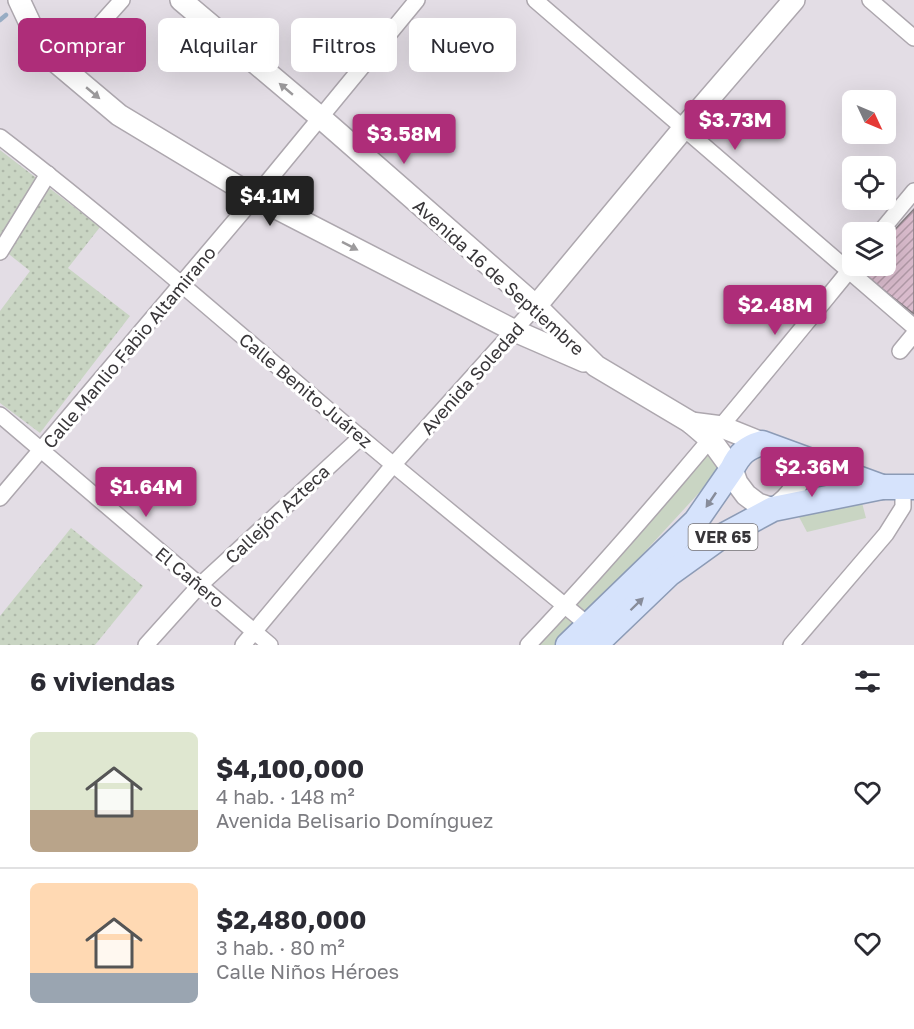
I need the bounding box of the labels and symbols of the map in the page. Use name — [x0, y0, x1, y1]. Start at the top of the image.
one-way arrow — [279, 83, 294, 96]
one-way arrow — [85, 86, 100, 99]
north arrow — [842, 90, 896, 144]
pin: $3.73M — [686, 100, 784, 151]
pin: $3.58M — [355, 114, 453, 165]
pin: $4.1M — [228, 176, 312, 227]
street label: Avenida 16 de Septiembre — [409, 194, 589, 360]
street label: Calle Manlio Fabio Altamirano — [38, 241, 220, 453]
one-way arrow — [342, 241, 359, 251]
pin: $2.48M — [726, 285, 824, 336]
street label: Avenida Soledad — [416, 317, 528, 439]
street label: Calle Benito Juárez — [235, 328, 377, 452]
pin: $2.36M — [763, 447, 861, 498]
street label: Callejón Azteca — [220, 460, 334, 568]
pin: $1.64M — [97, 467, 195, 518]
one-way arrow — [706, 492, 717, 508]
road number: VER 65 — [688, 524, 758, 550]
street label: El Cañero — [151, 542, 229, 612]
one-way arrow — [630, 598, 644, 612]

